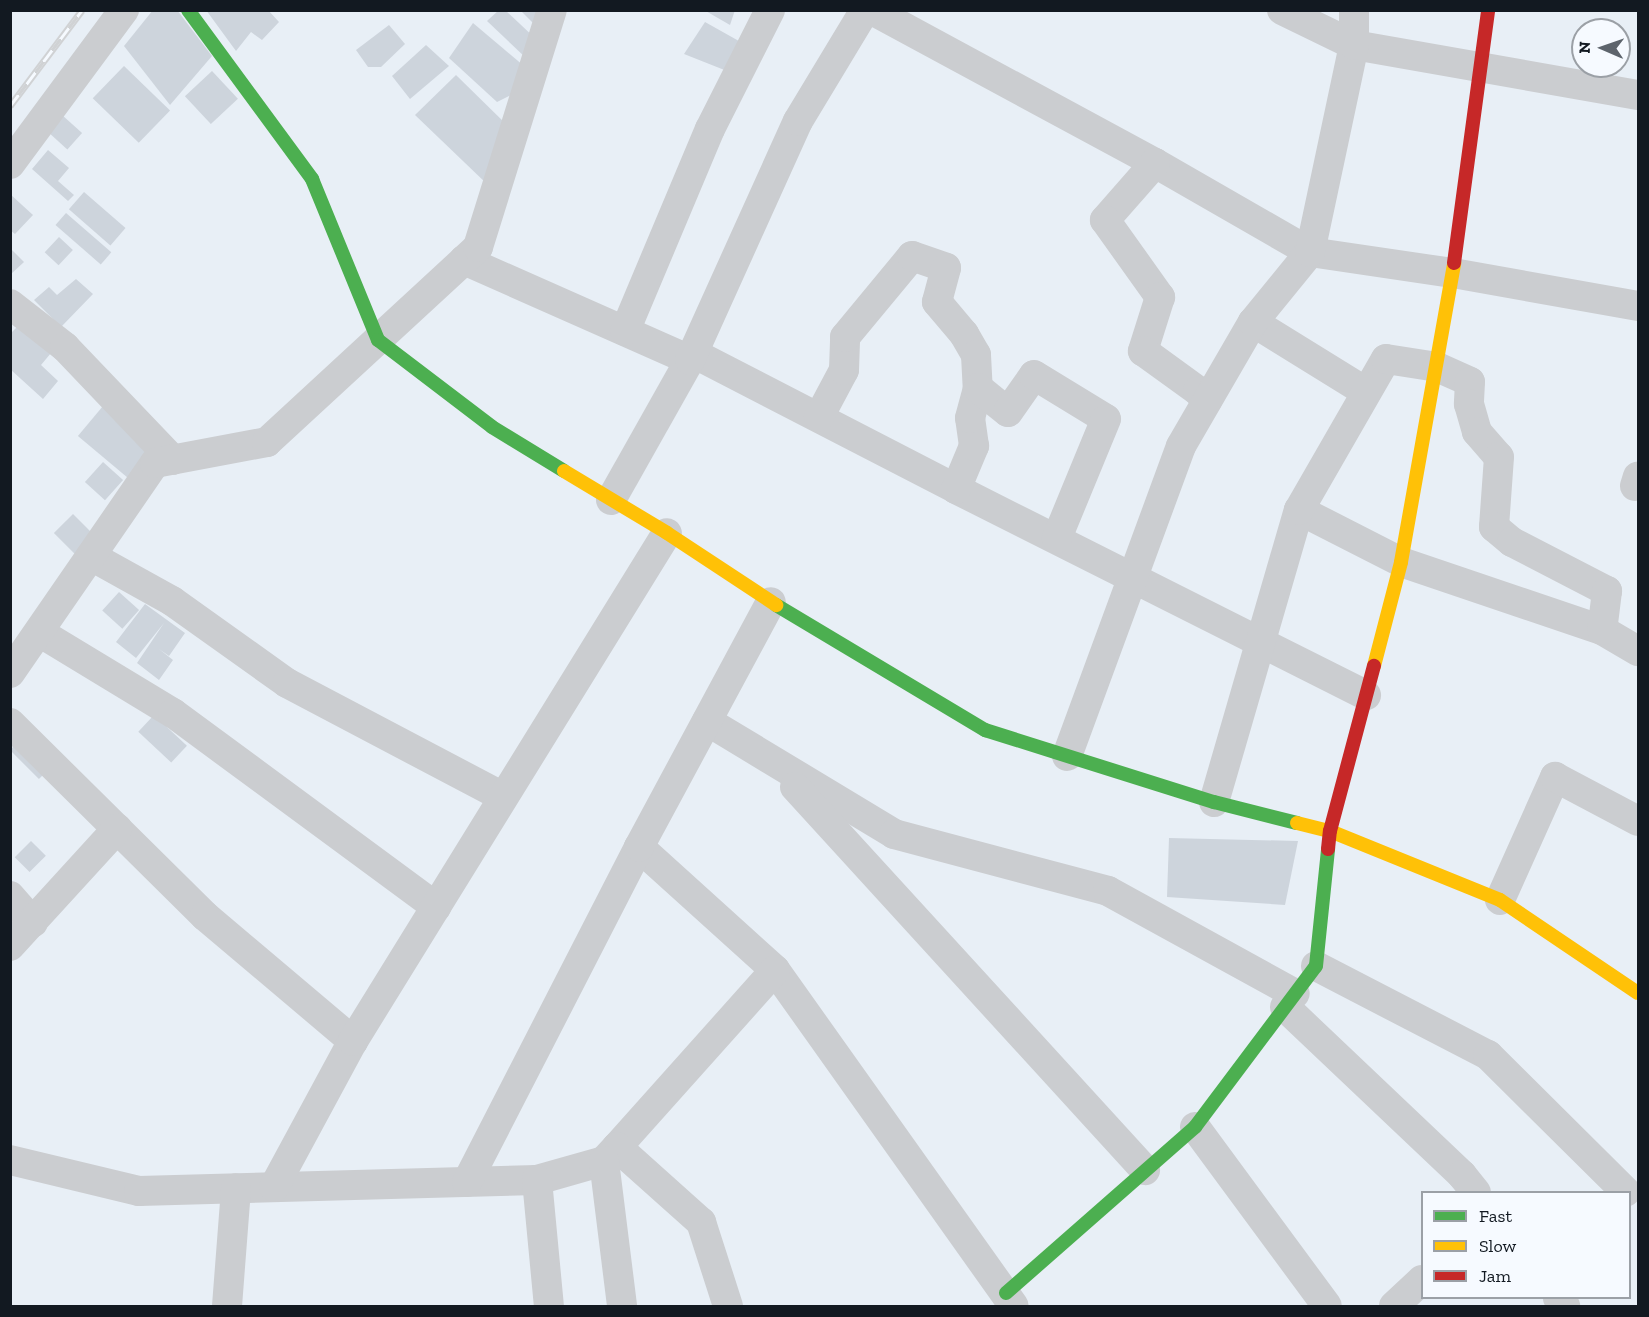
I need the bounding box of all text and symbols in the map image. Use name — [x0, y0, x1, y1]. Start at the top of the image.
north arrow — [1571, 18, 1631, 78]
text: N — [1575, 41, 1594, 54]
legend — [1421, 1191, 1631, 1299]
text: Fast — [1479, 1205, 1512, 1227]
text: Slow — [1479, 1235, 1516, 1257]
text: Jam — [1479, 1265, 1511, 1287]

